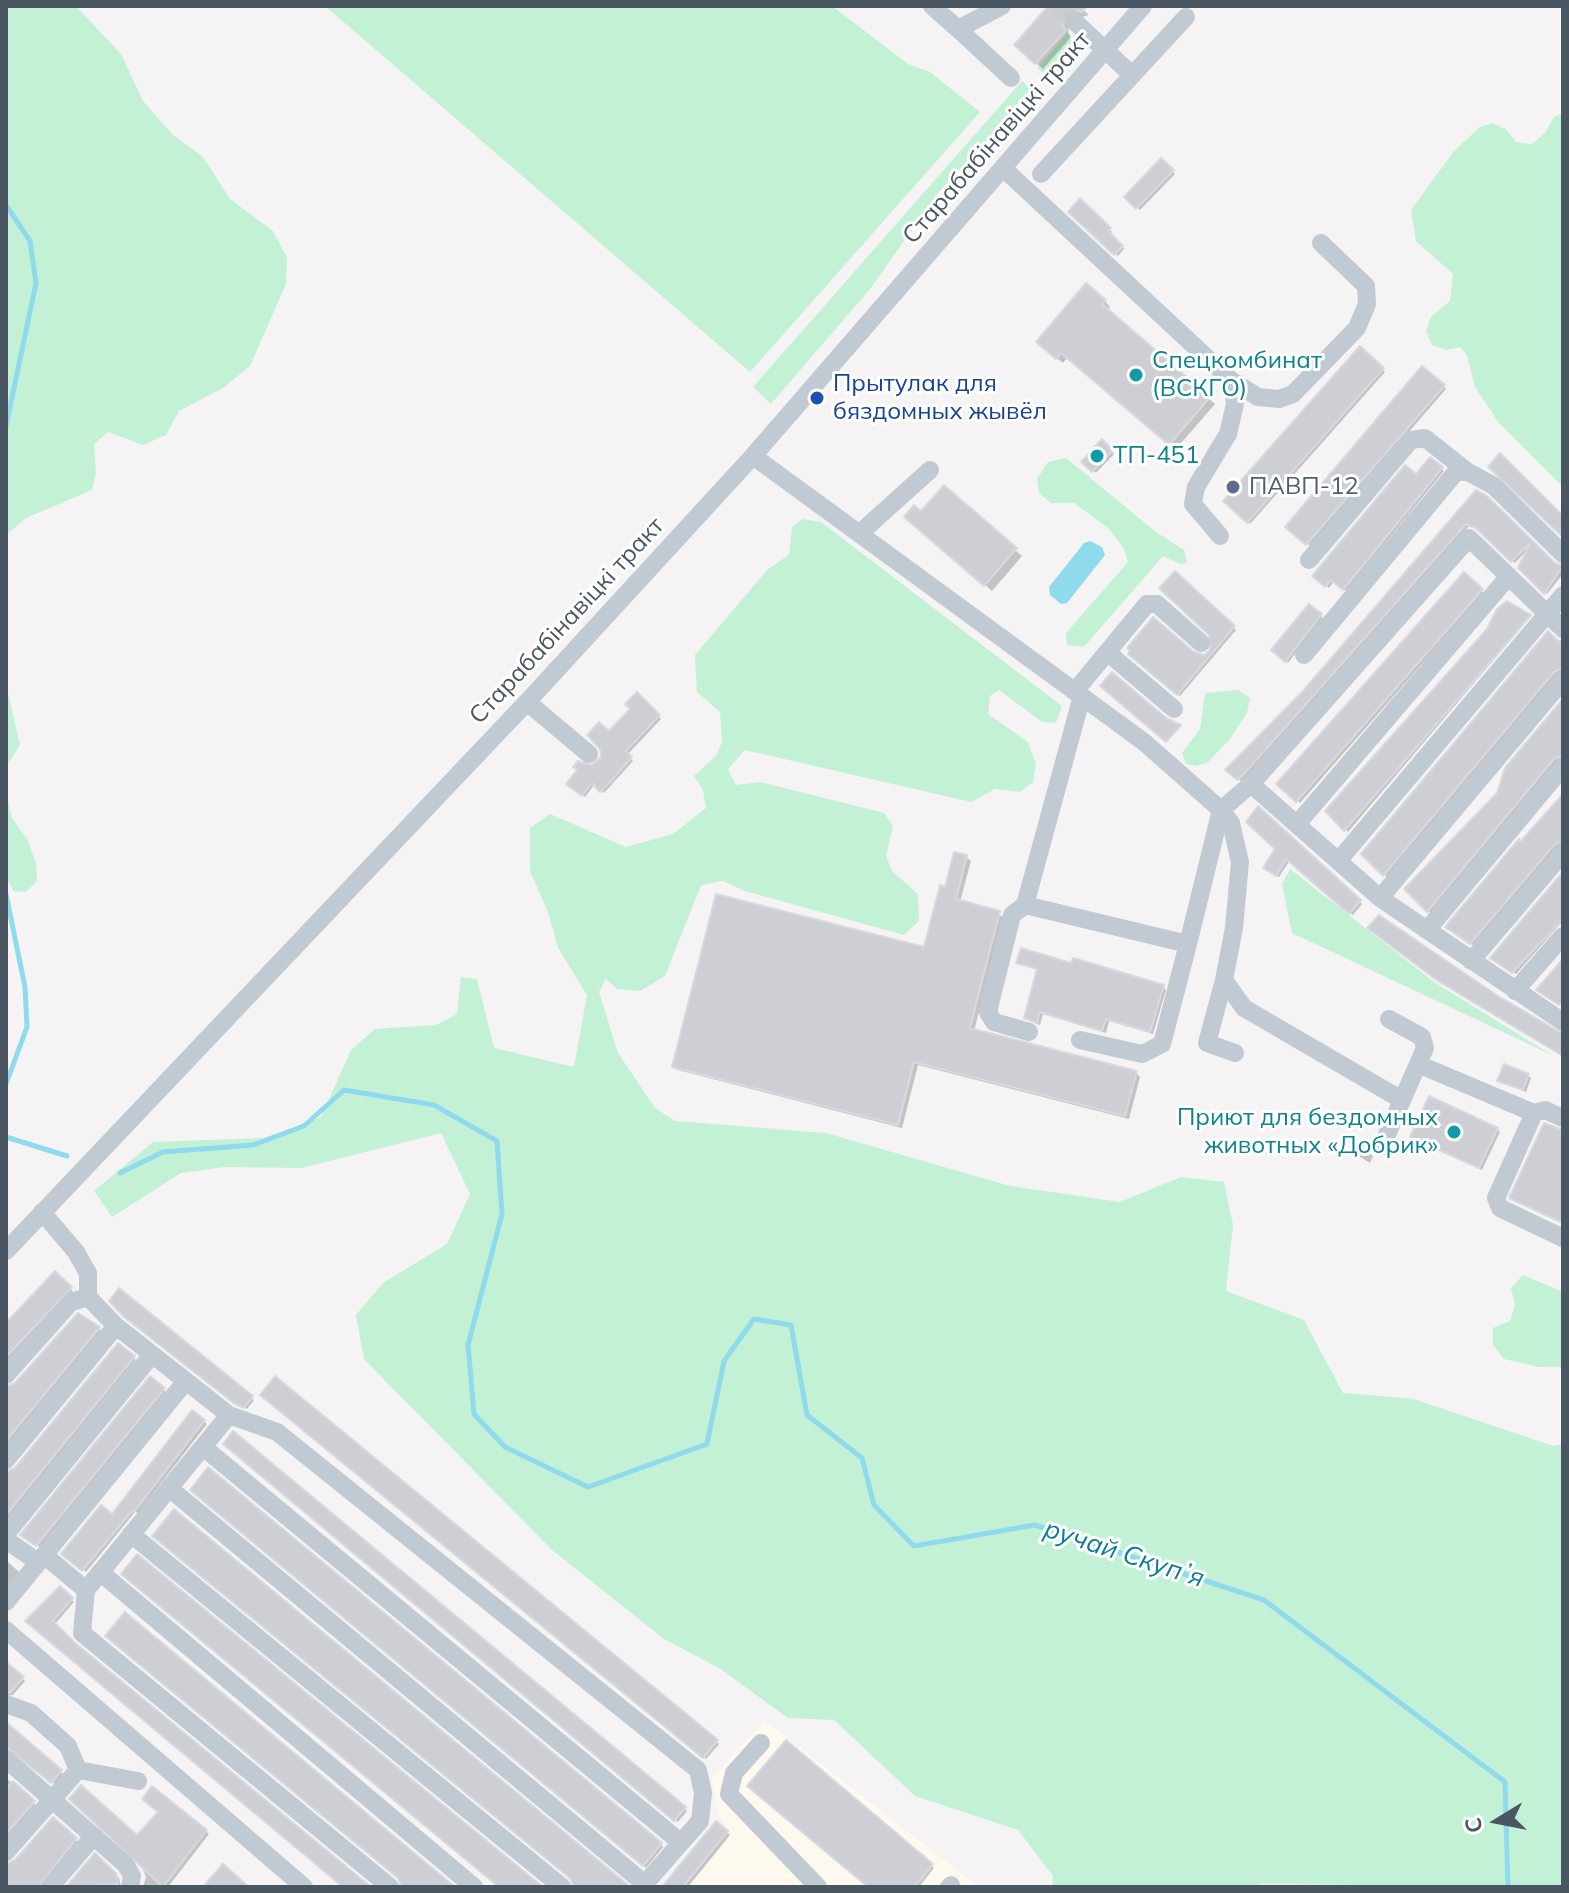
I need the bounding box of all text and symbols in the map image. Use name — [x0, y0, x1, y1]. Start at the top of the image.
street label: Старабабінавіцкі тракт — [897, 26, 1097, 250]
place label: Спецкомбинат (ВСКГО) — [1152, 347, 1322, 403]
marker: Спецкомбинат (ВСКГО) — [1127, 366, 1145, 384]
place label: Прытулак для бяздомных жывёл — [833, 370, 1047, 426]
marker: Прытулак для бяздомных жывёл — [808, 389, 826, 407]
place label: ТП-451 — [1113, 442, 1199, 470]
marker: ТП-451 — [1088, 447, 1106, 465]
place label: ПАВП-12 — [1249, 473, 1359, 501]
marker: ПАВП-12 — [1224, 478, 1242, 496]
street label: Старабабінавіцкі тракт — [464, 512, 670, 730]
place label: Приют для бездомных животных «Добрик» — [1177, 1104, 1438, 1160]
marker: Приют для бездомных животных «Добрик» — [1445, 1123, 1463, 1141]
water label: ручай Скупʼя — [1040, 1513, 1208, 1595]
north arrow — [1457, 1781, 1537, 1861]
text: С — [1458, 1815, 1488, 1835]

